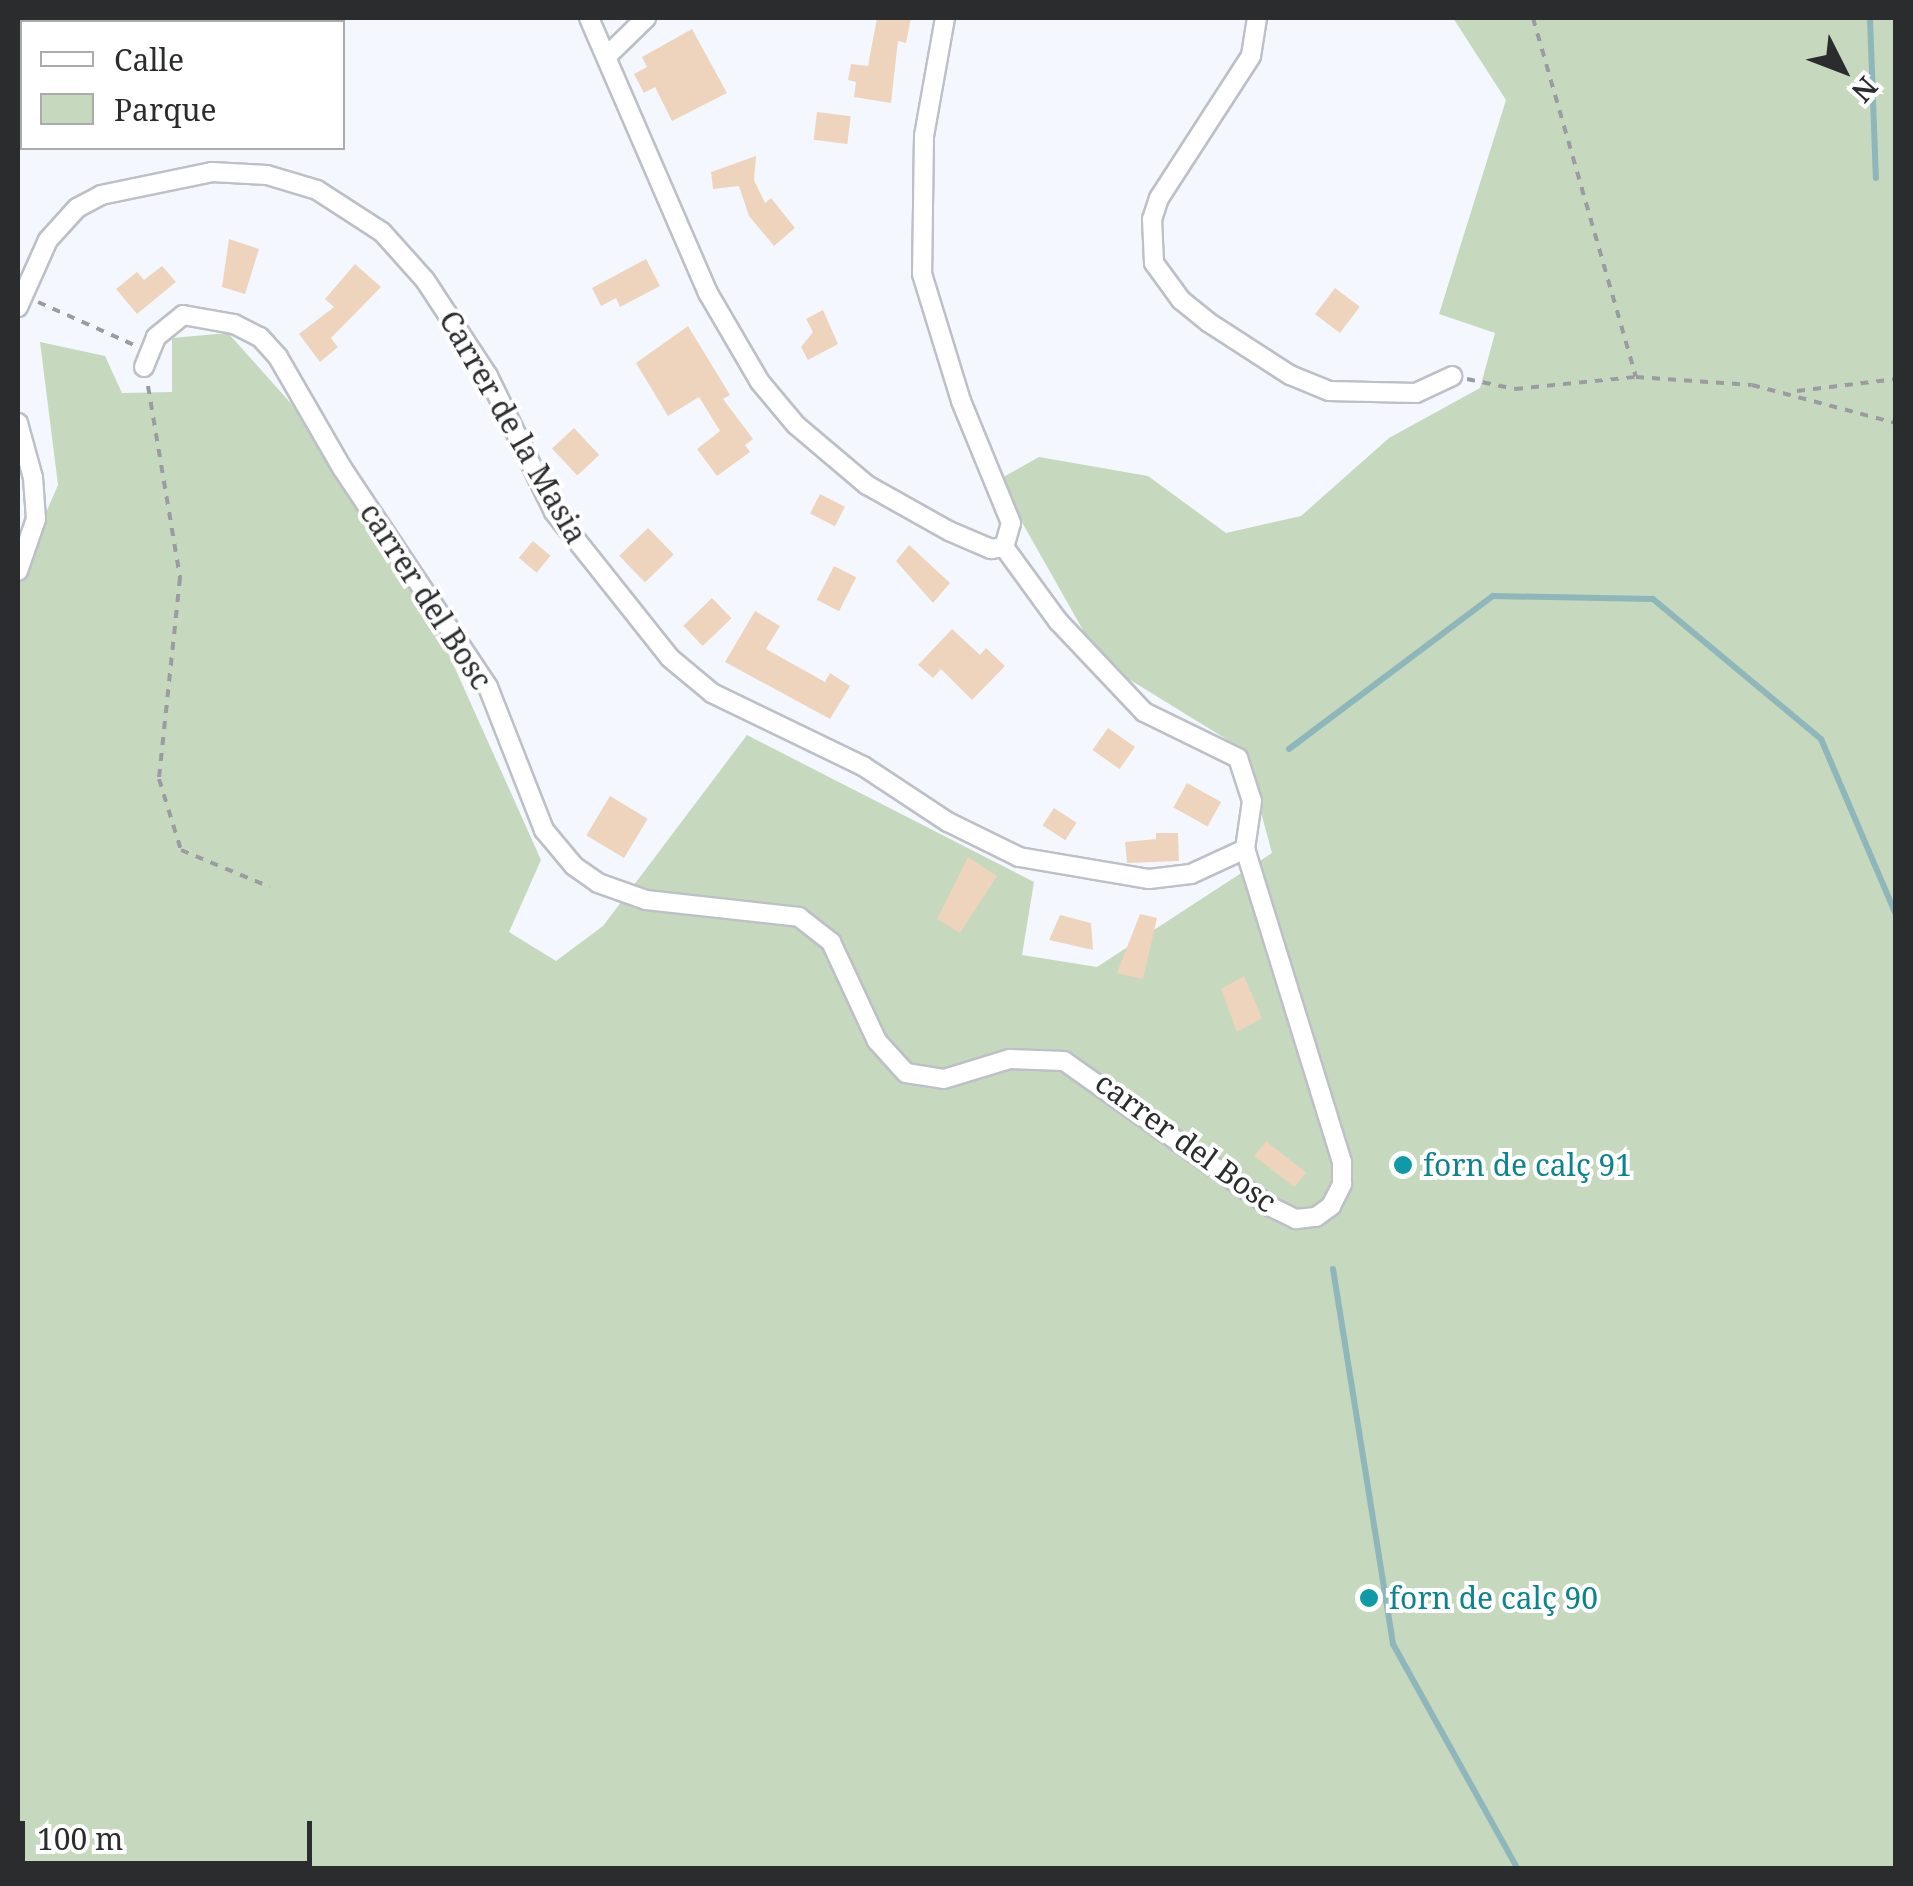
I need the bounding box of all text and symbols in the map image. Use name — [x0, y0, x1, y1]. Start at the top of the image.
legend — [20, 20, 345, 150]
north arrow — [1793, 20, 1893, 120]
text: Calle — [114, 39, 184, 80]
text: N — [1844, 69, 1887, 111]
text: Parque — [114, 89, 217, 130]
street label: Carrer de la Masia — [432, 304, 594, 550]
street label: carrer del Bosc — [352, 496, 500, 696]
street label: carrer del Bosc — [1089, 1064, 1283, 1220]
place label: forn de calç 91 — [1423, 1147, 1632, 1183]
marker: forn de calç 91 — [1392, 1154, 1414, 1176]
place label: forn de calç 90 — [1389, 1580, 1598, 1616]
marker: forn de calç 90 — [1358, 1587, 1380, 1609]
scale bar — [25, 1801, 318, 1863]
text: 100 m — [37, 1818, 123, 1859]

